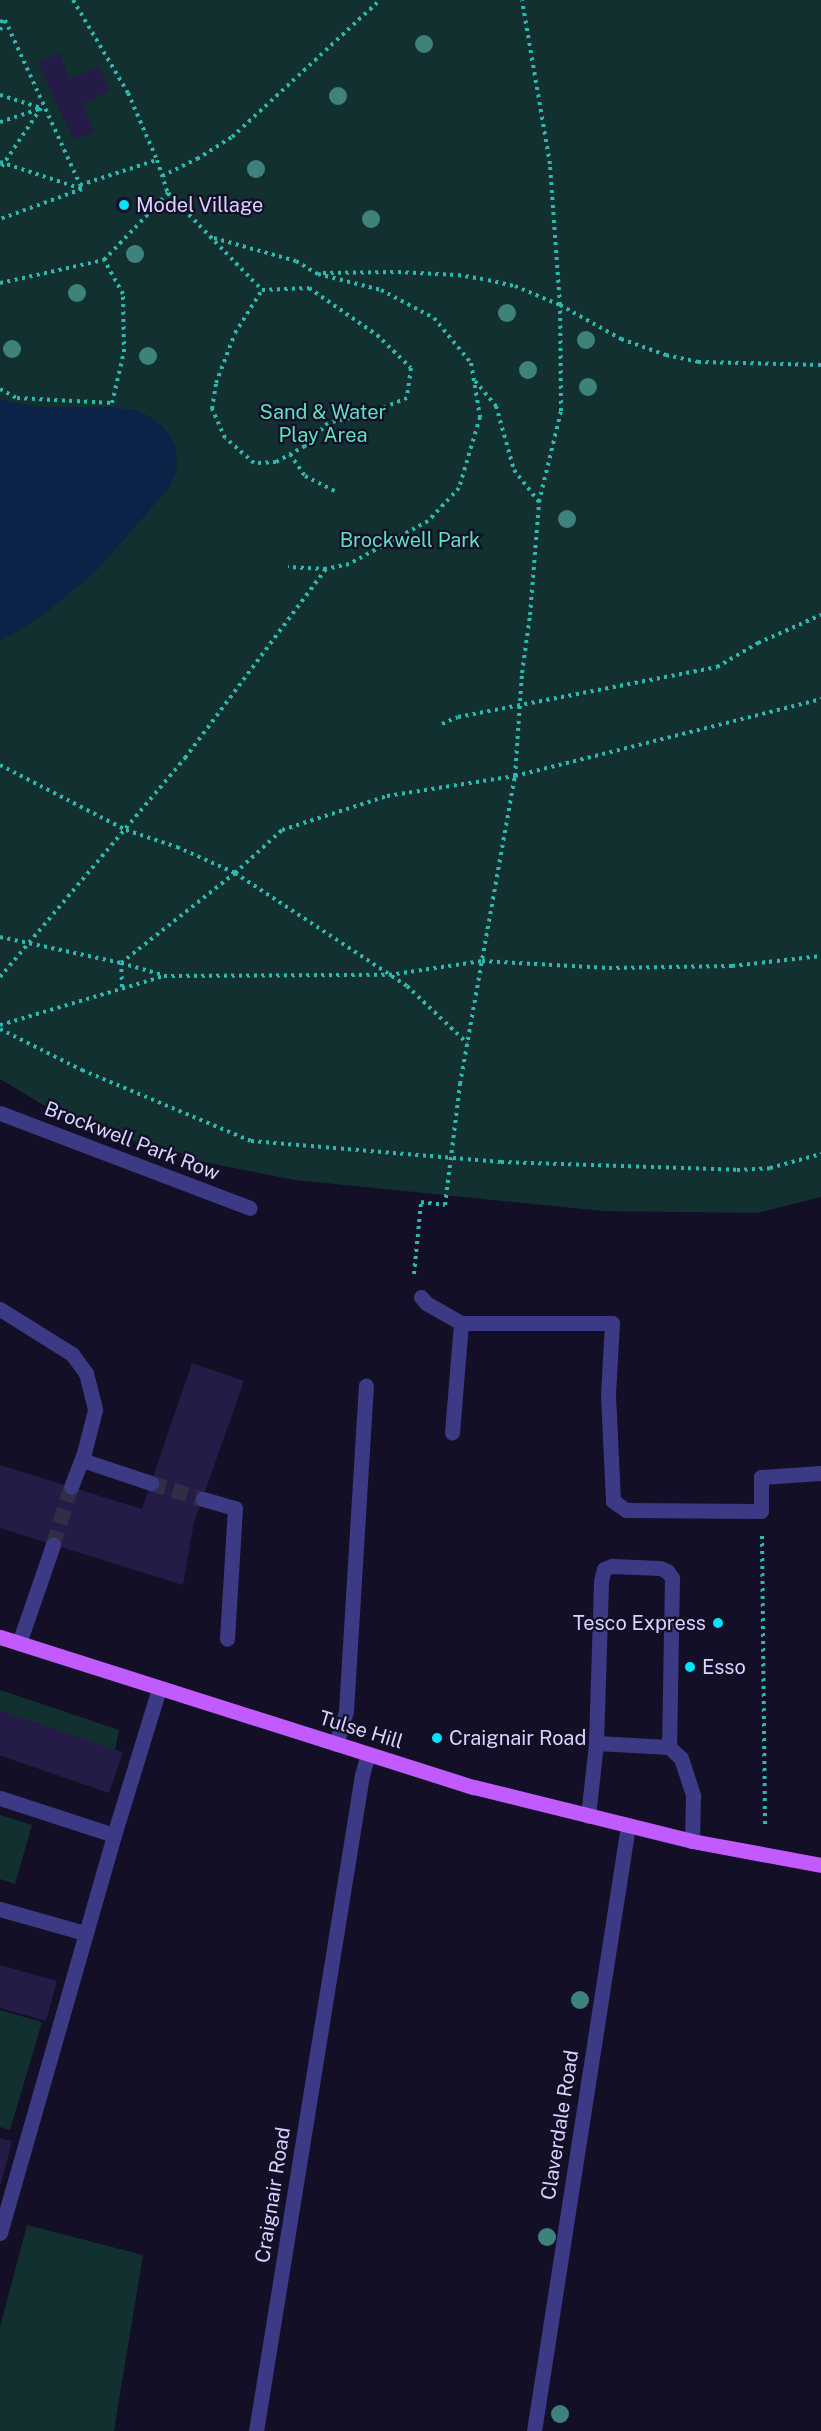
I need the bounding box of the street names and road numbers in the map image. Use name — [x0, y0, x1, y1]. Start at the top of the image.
street label: Brockwell Park Row — [41, 1097, 223, 1185]
street label: Tulse Hill — [316, 1706, 406, 1754]
street label: Claverdale Road — [536, 2048, 584, 2202]
street label: Craignair Road — [250, 2125, 296, 2265]

